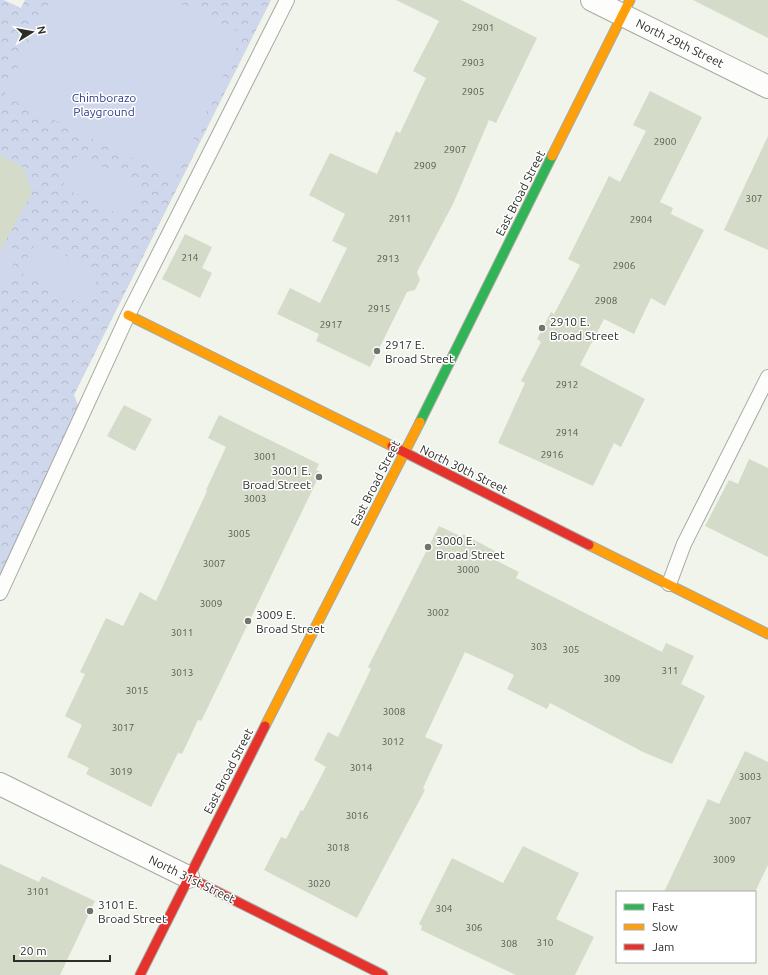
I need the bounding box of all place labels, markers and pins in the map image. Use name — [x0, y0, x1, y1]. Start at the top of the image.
place label: 2910 E. Broad Street — [550, 315, 619, 342]
marker: 2910 E. Broad Street — [537, 323, 547, 333]
place label: 2917 E. Broad Street — [385, 338, 454, 365]
marker: 2917 E. Broad Street — [372, 346, 382, 356]
place label: 3001 E. Broad Street — [242, 464, 311, 491]
marker: 3001 E. Broad Street — [314, 472, 324, 482]
place label: 3000 E. Broad Street — [436, 534, 505, 561]
marker: 3000 E. Broad Street — [423, 542, 433, 552]
place label: 3009 E. Broad Street — [256, 608, 325, 635]
marker: 3009 E. Broad Street — [243, 616, 253, 626]
place label: 3101 E. Broad Street — [98, 898, 167, 925]
marker: 3101 E. Broad Street — [85, 906, 95, 916]

